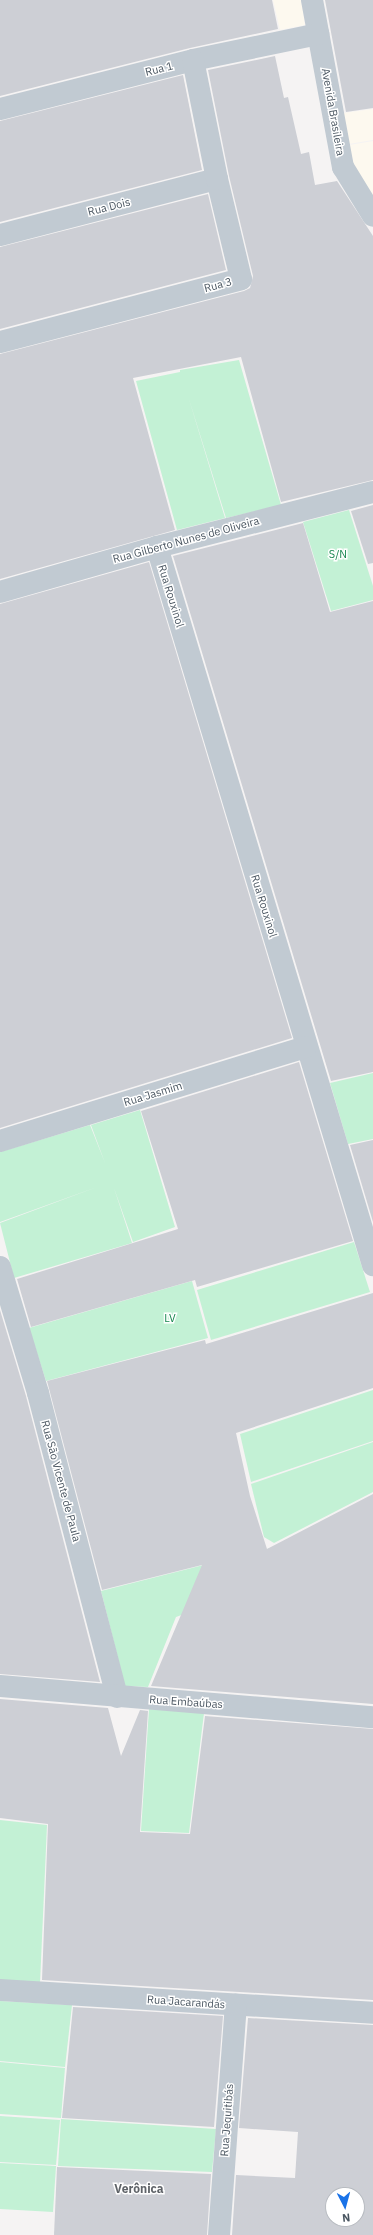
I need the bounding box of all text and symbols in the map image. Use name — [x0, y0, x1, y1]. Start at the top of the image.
street label: Rua 1 — [144, 59, 174, 79]
street label: Avenida Brasileira — [319, 67, 347, 157]
street label: Rua Dois — [86, 195, 132, 219]
street label: Rua 3 — [203, 275, 233, 295]
street label: Rua Gilberto Nunes de Oliveira — [111, 514, 261, 566]
park label: S/N — [329, 547, 347, 561]
street label: Rua Rouxinol — [155, 563, 187, 629]
street label: Rua Rouxinol — [248, 873, 280, 939]
street label: Rua Jasmim — [122, 1079, 184, 1109]
park label: LV — [164, 1311, 176, 1325]
street label: Rua São Vicente de Paula — [38, 1419, 84, 1543]
street label: Rua Embaúbas — [149, 1693, 223, 1711]
street label: Rua Jacarandás — [146, 1993, 226, 2011]
street label: Rua Jequitibás — [218, 2083, 236, 2157]
district label: Verônica — [114, 2182, 164, 2196]
north arrow — [325, 2187, 365, 2227]
text: N — [341, 2211, 351, 2225]

